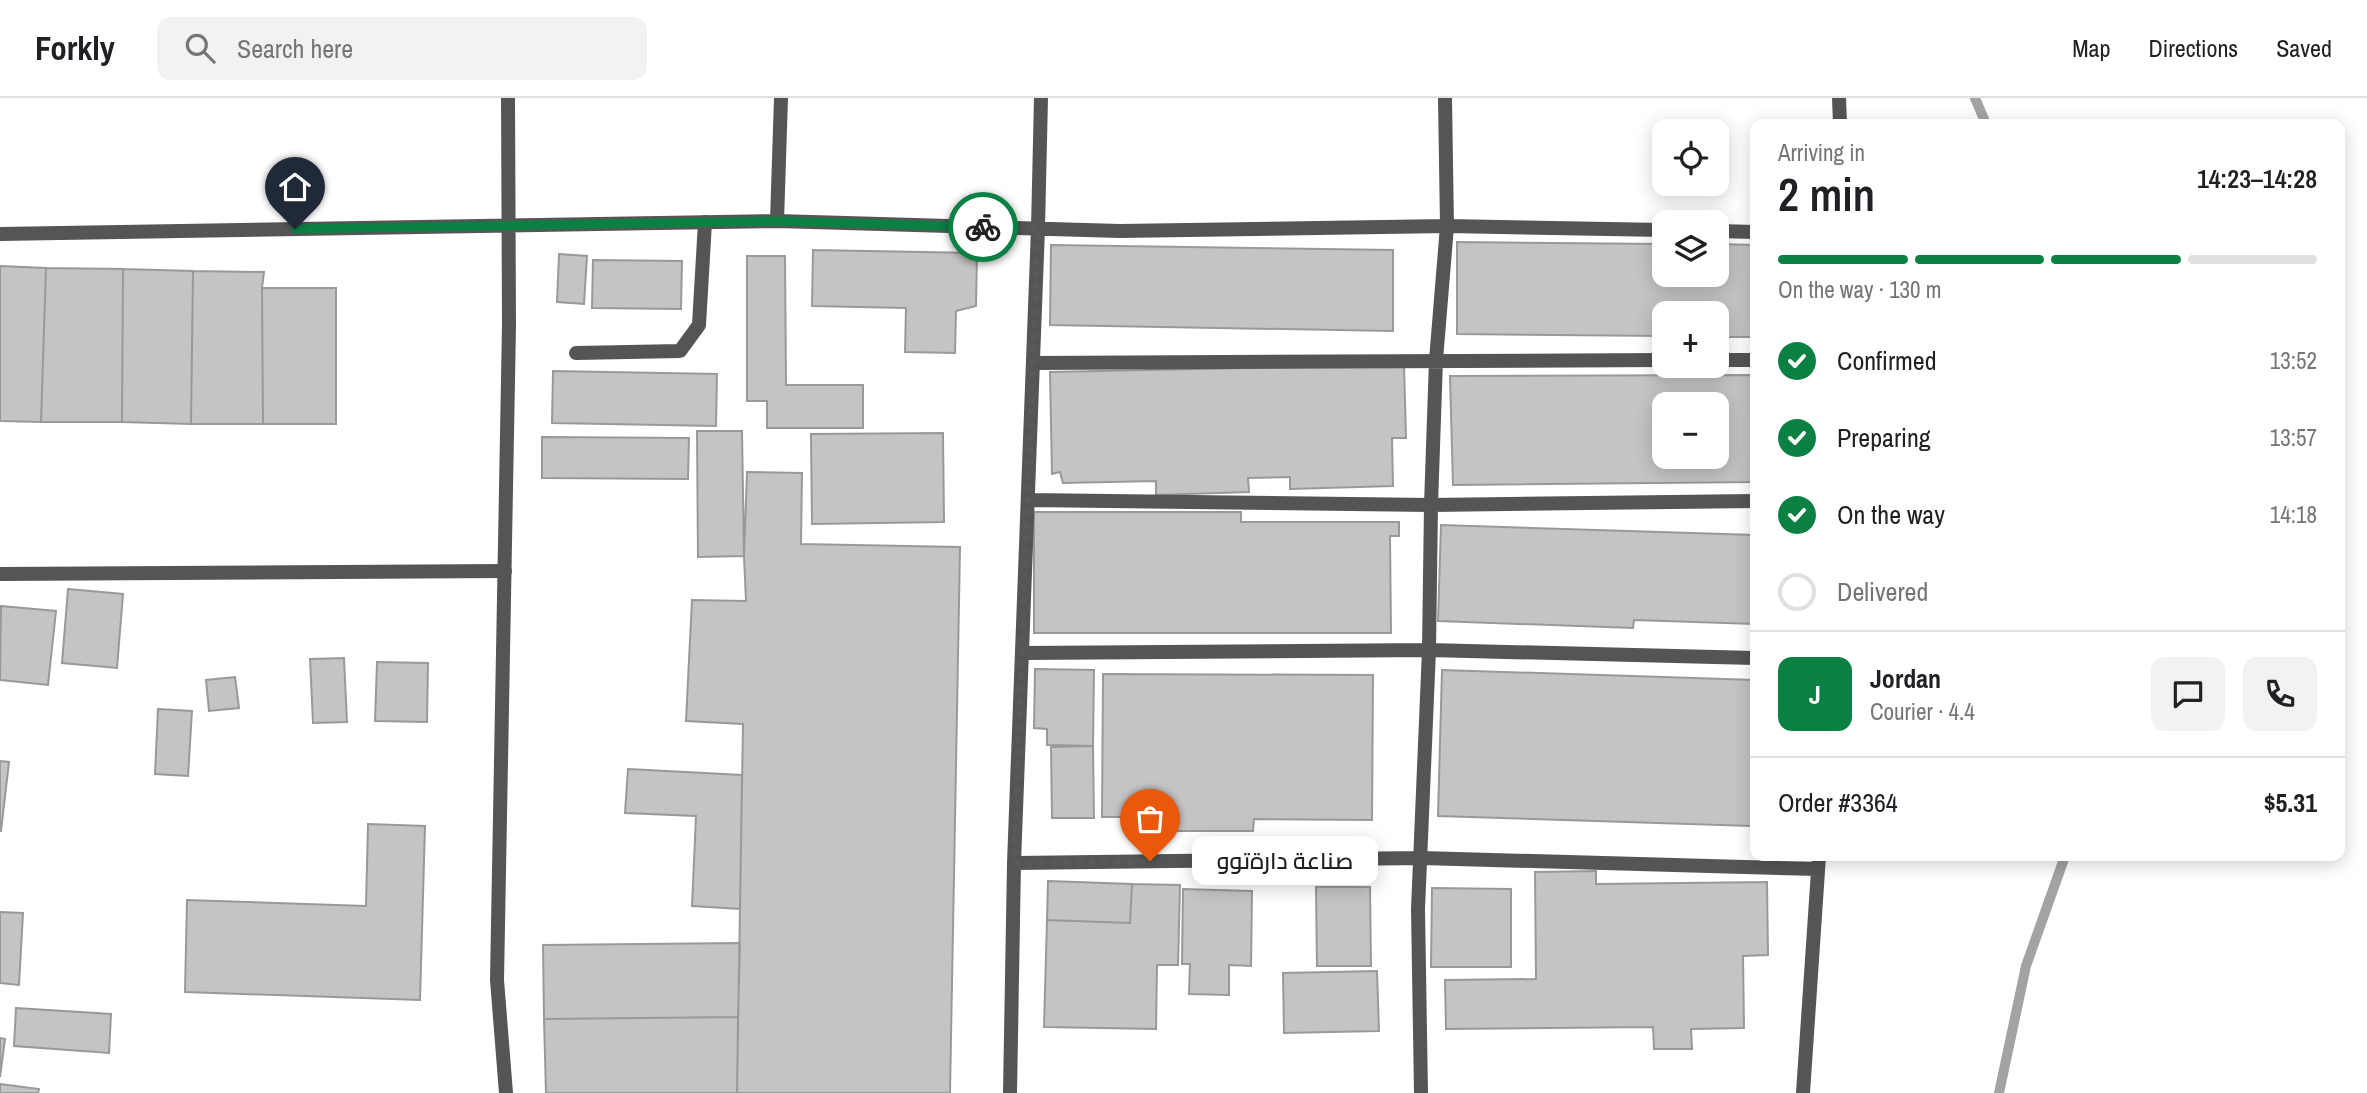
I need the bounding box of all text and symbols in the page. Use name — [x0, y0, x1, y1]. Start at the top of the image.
search box — [157, 17, 647, 80]
text: Forkly — [35, 26, 115, 70]
icon: search — [181, 29, 219, 67]
text: Search here — [237, 31, 353, 66]
text: Map — [2072, 32, 2110, 64]
text: Directions — [2148, 32, 2238, 64]
text: Saved — [2276, 32, 2332, 64]
map controls — [1652, 119, 1729, 469]
button: locate — [1652, 119, 1729, 196]
text: Arriving in — [1778, 137, 1865, 168]
pin — [265, 157, 325, 229]
text: 14:23–14:28 — [2197, 161, 2317, 196]
text: 2 min — [1778, 163, 1875, 225]
icon: home — [276, 168, 314, 206]
courier — [948, 192, 1018, 262]
icon: bike — [964, 208, 1002, 246]
button: layers — [1652, 210, 1729, 287]
text: On the way · 130 m — [1778, 274, 1942, 305]
button: + — [1652, 301, 1729, 378]
icon: check — [1778, 342, 1816, 380]
text: Confirmed — [1837, 343, 1937, 378]
text: 13:52 — [2270, 345, 2317, 376]
button: − — [1652, 392, 1729, 469]
icon: check — [1778, 419, 1816, 457]
text: Preparing — [1837, 420, 1931, 455]
text: 13:57 — [2270, 422, 2317, 453]
icon: check — [1778, 496, 1816, 534]
text: On the way — [1837, 497, 1945, 532]
text: 14:18 — [2270, 499, 2317, 530]
text: Delivered — [1837, 574, 1928, 609]
button: chat — [2151, 657, 2225, 731]
button: phone — [2243, 657, 2317, 731]
text: Jordan — [1870, 661, 1941, 696]
text: J — [1809, 677, 1821, 712]
text: Courier · 4.4 — [1870, 696, 1975, 727]
text: Order #3364 — [1778, 785, 1898, 820]
text: $5.31 — [2264, 785, 2317, 820]
pin — [1120, 789, 1180, 861]
icon: bag — [1131, 800, 1169, 838]
callout: صناعة دارةتوو — [1192, 836, 1378, 886]
text: صناعة دارةتوو — [1217, 845, 1353, 876]

